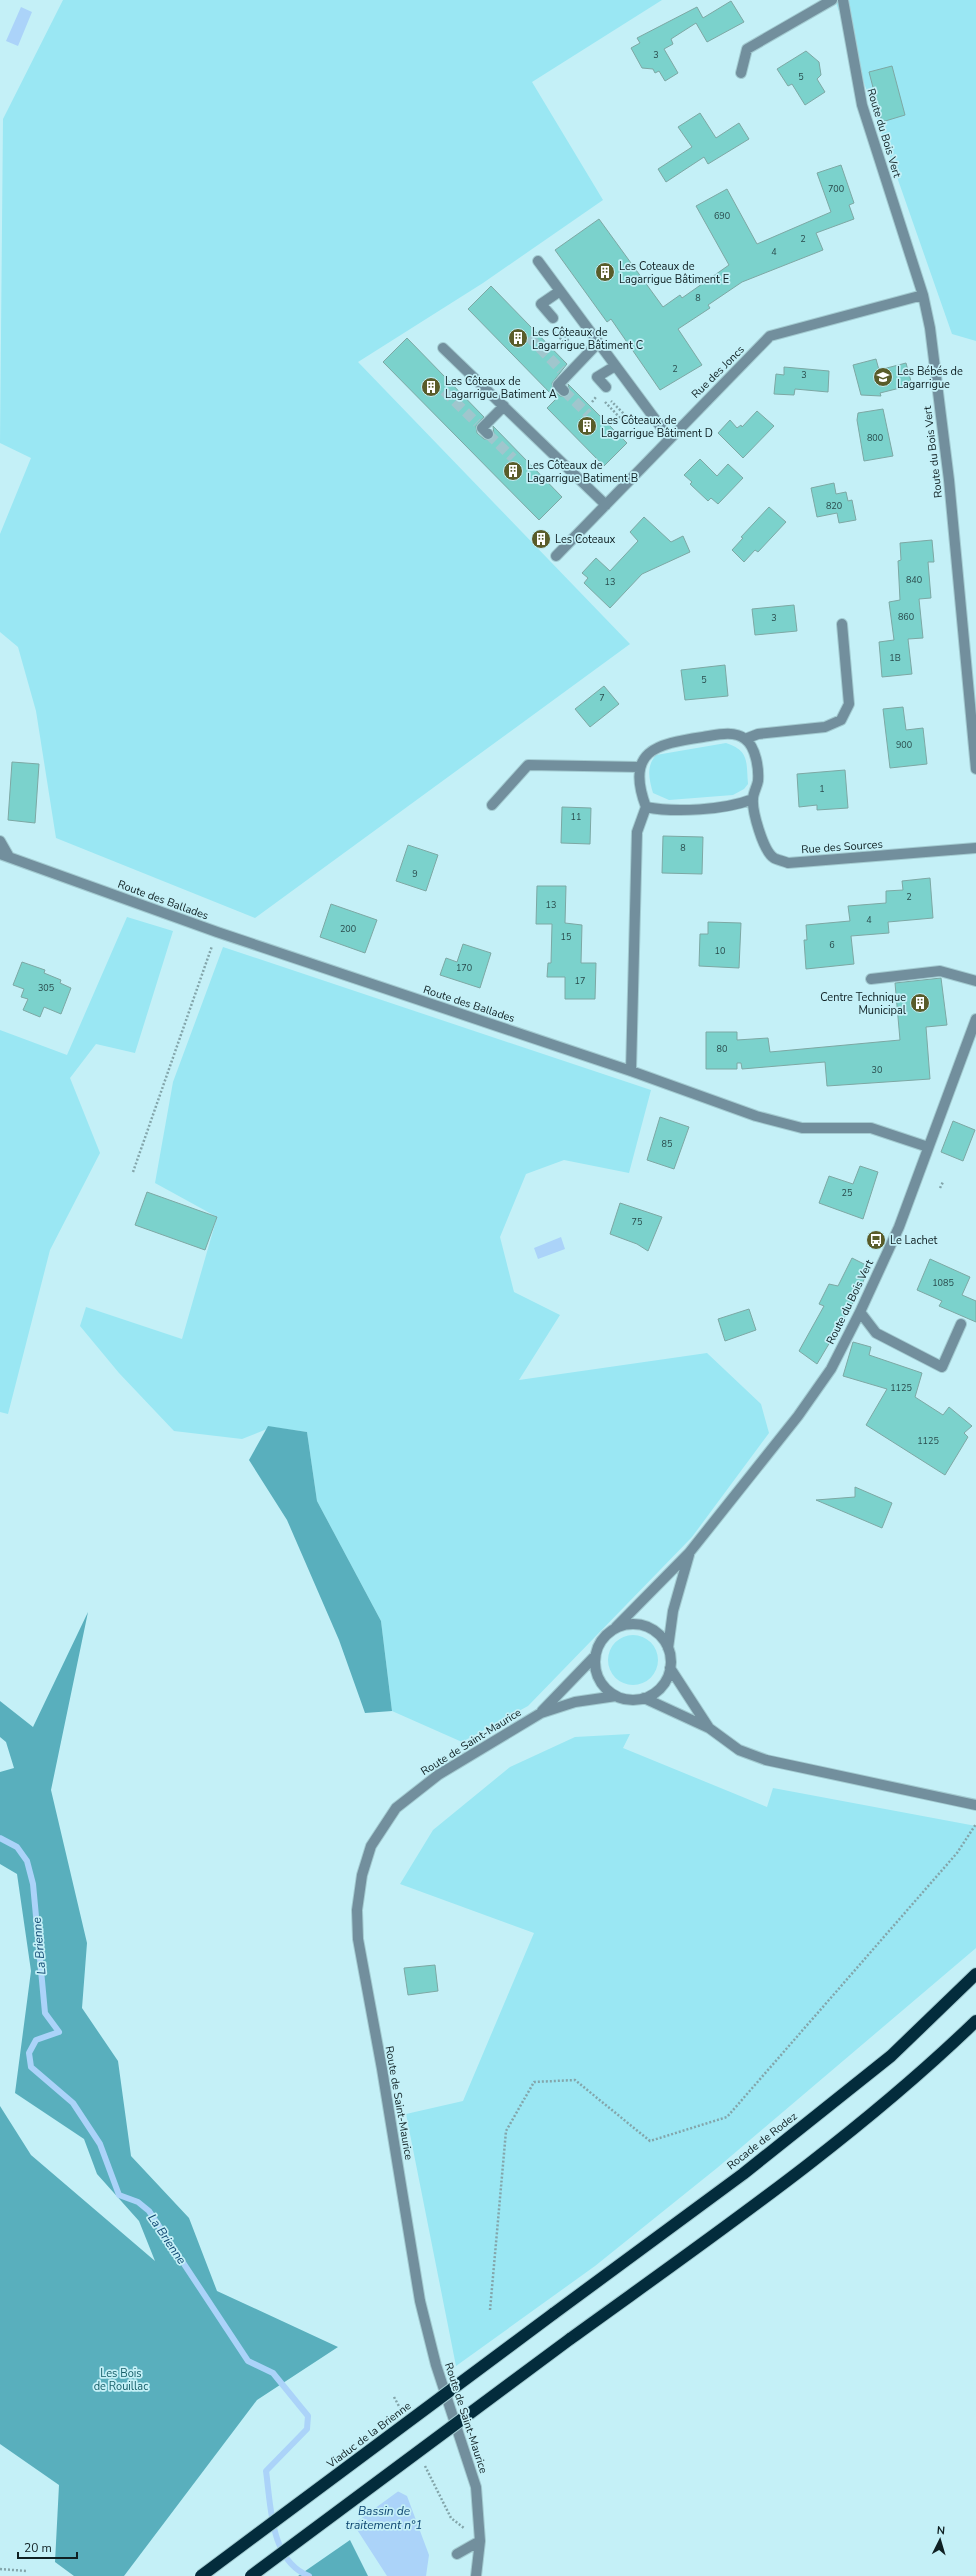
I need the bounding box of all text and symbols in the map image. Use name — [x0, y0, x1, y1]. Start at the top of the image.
house number: 3 — [653, 49, 659, 61]
house number: 5 — [798, 71, 804, 83]
street label: Route du Bois Vert — [863, 87, 905, 180]
house number: 700 — [828, 183, 844, 195]
house number: 690 — [714, 210, 730, 222]
house number: 2 — [800, 233, 806, 245]
house number: 4 — [771, 246, 777, 258]
place label: Les Coteaux de Lagarrigue Bâtiment E — [619, 259, 729, 287]
building icon: Les Coteaux de Lagarrigue Bâtiment E — [594, 261, 616, 283]
house number: 8 — [695, 292, 701, 304]
place label: Les Côteaux de Lagarrigue Bâtiment C — [532, 325, 643, 353]
building icon: Les Côteaux de Lagarrigue Bâtiment C — [507, 327, 529, 349]
street label: Rue des Joncs — [688, 342, 748, 402]
house number: 2 — [672, 363, 678, 375]
place label: Les Bébés de Lagarrigue — [897, 364, 963, 392]
school or university icon: Les Bébés de Lagarrigue — [872, 366, 894, 388]
house number: 3 — [801, 369, 807, 381]
place label: Les Côteaux de Lagarrigue Batiment A — [445, 374, 557, 402]
building icon: Les Côteaux de Lagarrigue Batiment A — [420, 376, 442, 398]
street label: Route du Bois Vert — [920, 405, 946, 499]
place label: Les Côteaux de Lagarrigue Bâtiment D — [601, 413, 713, 441]
building icon: Les Côteaux de Lagarrigue Bâtiment D — [576, 415, 598, 437]
house number: 800 — [867, 432, 883, 444]
place label: Les Côteaux de Lagarrigue Batiment B — [527, 458, 638, 486]
building icon: Les Côteaux de Lagarrigue Batiment B — [502, 460, 524, 482]
house number: 820 — [826, 500, 842, 512]
building icon: Les Coteaux — [530, 528, 552, 550]
place label: Les Coteaux — [555, 532, 616, 547]
house number: 840 — [906, 574, 922, 586]
house number: 13 — [605, 576, 615, 588]
house number: 860 — [898, 611, 914, 623]
house number: 3 — [771, 612, 777, 624]
house number: 1B — [889, 652, 901, 664]
house number: 5 — [701, 674, 707, 686]
house number: 7 — [599, 692, 605, 704]
house number: 900 — [896, 739, 912, 751]
house number: 1 — [819, 783, 825, 795]
house number: 11 — [571, 811, 581, 823]
street label: Rue des Sources — [801, 837, 883, 857]
house number: 8 — [680, 842, 686, 854]
house number: 9 — [412, 868, 418, 880]
street label: Route des Ballades — [116, 877, 210, 923]
house number: 2 — [906, 891, 912, 903]
house number: 13 — [546, 899, 556, 911]
house number: 4 — [866, 914, 872, 926]
house number: 200 — [340, 923, 356, 935]
house number: 15 — [561, 931, 571, 943]
house number: 6 — [829, 939, 835, 951]
house number: 10 — [715, 945, 725, 957]
house number: 170 — [456, 962, 472, 974]
house number: 17 — [575, 975, 585, 987]
house number: 305 — [38, 982, 54, 994]
street label: Route des Ballades — [421, 982, 517, 1026]
place label: Centre Technique Municipal — [820, 990, 907, 1018]
building icon: Centre Technique Municipal — [909, 992, 931, 1014]
house number: 80 — [717, 1043, 727, 1055]
house number: 30 — [872, 1064, 882, 1076]
house number: 85 — [662, 1138, 672, 1150]
house number: 25 — [842, 1187, 852, 1199]
house number: 75 — [632, 1216, 642, 1228]
bus stop icon: Le Lachet — [865, 1229, 887, 1251]
place label: Le Lachet — [890, 1233, 938, 1248]
street label: Route du Bois Vert — [823, 1257, 877, 1347]
house number: 1085 — [932, 1277, 954, 1289]
house number: 1125 — [890, 1382, 912, 1394]
house number: 1125 — [917, 1435, 939, 1447]
street label: Route de Saint-Maurice — [418, 1705, 524, 1779]
water label: La Brienne — [28, 1916, 49, 1975]
street label: Route de Saint-Maurice — [382, 2045, 416, 2161]
street label: Rocade de Rodez — [724, 2109, 800, 2173]
water label: La Brienne — [144, 2211, 190, 2268]
street label: Route de Saint-Maurice — [441, 2361, 491, 2475]
park label: Les Bois de Rouillac — [94, 2366, 148, 2394]
street label: Viaduc de la Brienne — [323, 2398, 414, 2472]
water label: Bassin de traitement n°1 — [345, 2503, 423, 2533]
north arrow — [920, 2520, 960, 2560]
text: N — [936, 2523, 946, 2538]
scale bar — [18, 2534, 77, 2560]
text: 20 m — [24, 2540, 52, 2556]

